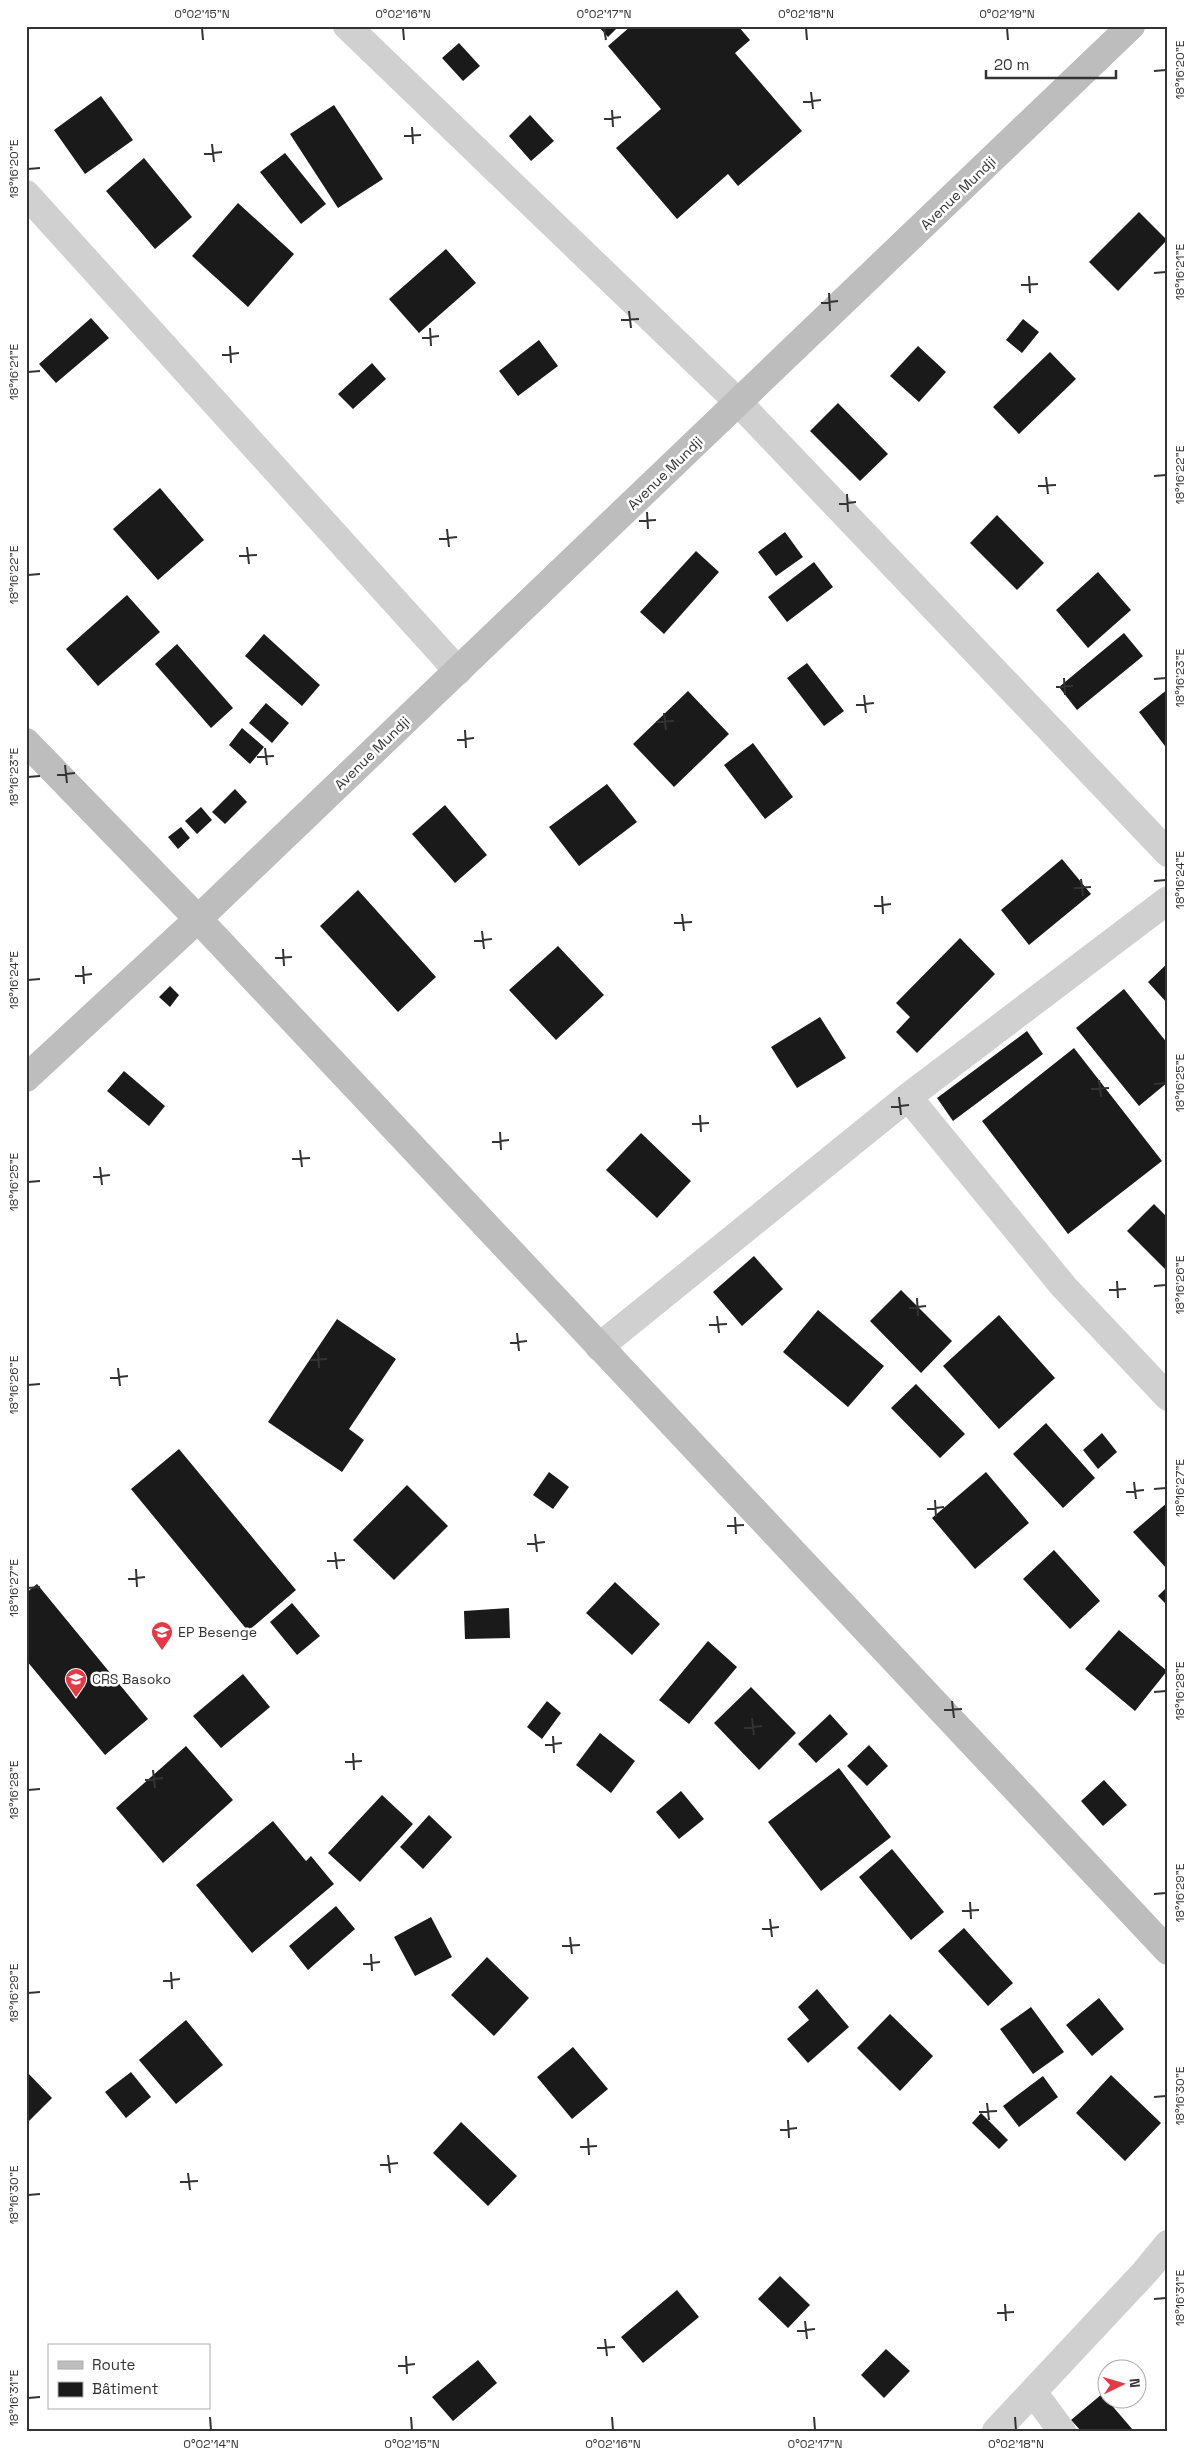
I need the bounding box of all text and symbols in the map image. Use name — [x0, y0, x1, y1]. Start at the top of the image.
text: 0°02'15"N — [174, 6, 230, 22]
text: 0°02'16"N — [375, 6, 431, 22]
text: 0°02'17"N — [576, 6, 632, 22]
text: 0°02'18"N — [778, 6, 834, 22]
text: 0°02'19"N — [979, 6, 1035, 22]
text: 18°16'20"E — [1172, 40, 1188, 100]
scale bar — [986, 48, 1116, 80]
text: 20 m — [994, 55, 1029, 74]
text: 18°16'20"E — [6, 139, 22, 199]
street label: Avenue Mundji — [916, 152, 1000, 234]
text: 18°16'21"E — [1172, 243, 1188, 300]
text: 18°16'21"E — [6, 343, 22, 400]
street label: Avenue Mundji — [623, 432, 707, 514]
text: 18°16'22"E — [1172, 445, 1188, 504]
text: 18°16'22"E — [6, 545, 22, 604]
text: 18°16'23"E — [1172, 648, 1188, 707]
street label: Avenue Mundji — [330, 712, 414, 794]
text: 18°16'23"E — [6, 747, 22, 806]
text: 18°16'24"E — [1172, 851, 1188, 909]
text: 18°16'24"E — [6, 951, 22, 1009]
text: 18°16'25"E — [1172, 1053, 1188, 1112]
text: 18°16'25"E — [6, 1152, 22, 1211]
text: 18°16'26"E — [1172, 1255, 1188, 1314]
text: 18°16'26"E — [6, 1355, 22, 1414]
text: 18°16'27"E — [1172, 1459, 1188, 1517]
text: 18°16'27"E — [6, 1559, 22, 1617]
school or university icon: EP Besenge — [150, 1620, 174, 1651]
place label: EP Besenge — [178, 1623, 257, 1641]
text: 18°16'28"E — [1172, 1661, 1188, 1721]
school or university icon: CRS Basoko — [64, 1667, 88, 1698]
place label: CRS Basoko — [92, 1670, 171, 1688]
text: 18°16'28"E — [6, 1760, 22, 1820]
text: 18°16'29"E — [1172, 1863, 1188, 1922]
text: 18°16'29"E — [6, 1963, 22, 2022]
text: 18°16'30"E — [1172, 2066, 1188, 2126]
text: 18°16'30"E — [6, 2165, 22, 2225]
text: 18°16'31"E — [1172, 2270, 1188, 2326]
legend — [48, 2344, 210, 2410]
text: Route — [92, 2355, 136, 2374]
north arrow — [1096, 2360, 1146, 2410]
text: 18°16'31"E — [6, 2370, 22, 2426]
text: N — [1126, 2377, 1144, 2388]
text: Bâtiment — [92, 2379, 158, 2398]
text: 0°02'14"N — [183, 2436, 239, 2452]
text: 0°02'15"N — [384, 2436, 440, 2452]
text: 0°02'16"N — [585, 2436, 641, 2452]
text: 0°02'17"N — [787, 2436, 843, 2452]
text: 0°02'18"N — [988, 2436, 1044, 2452]

